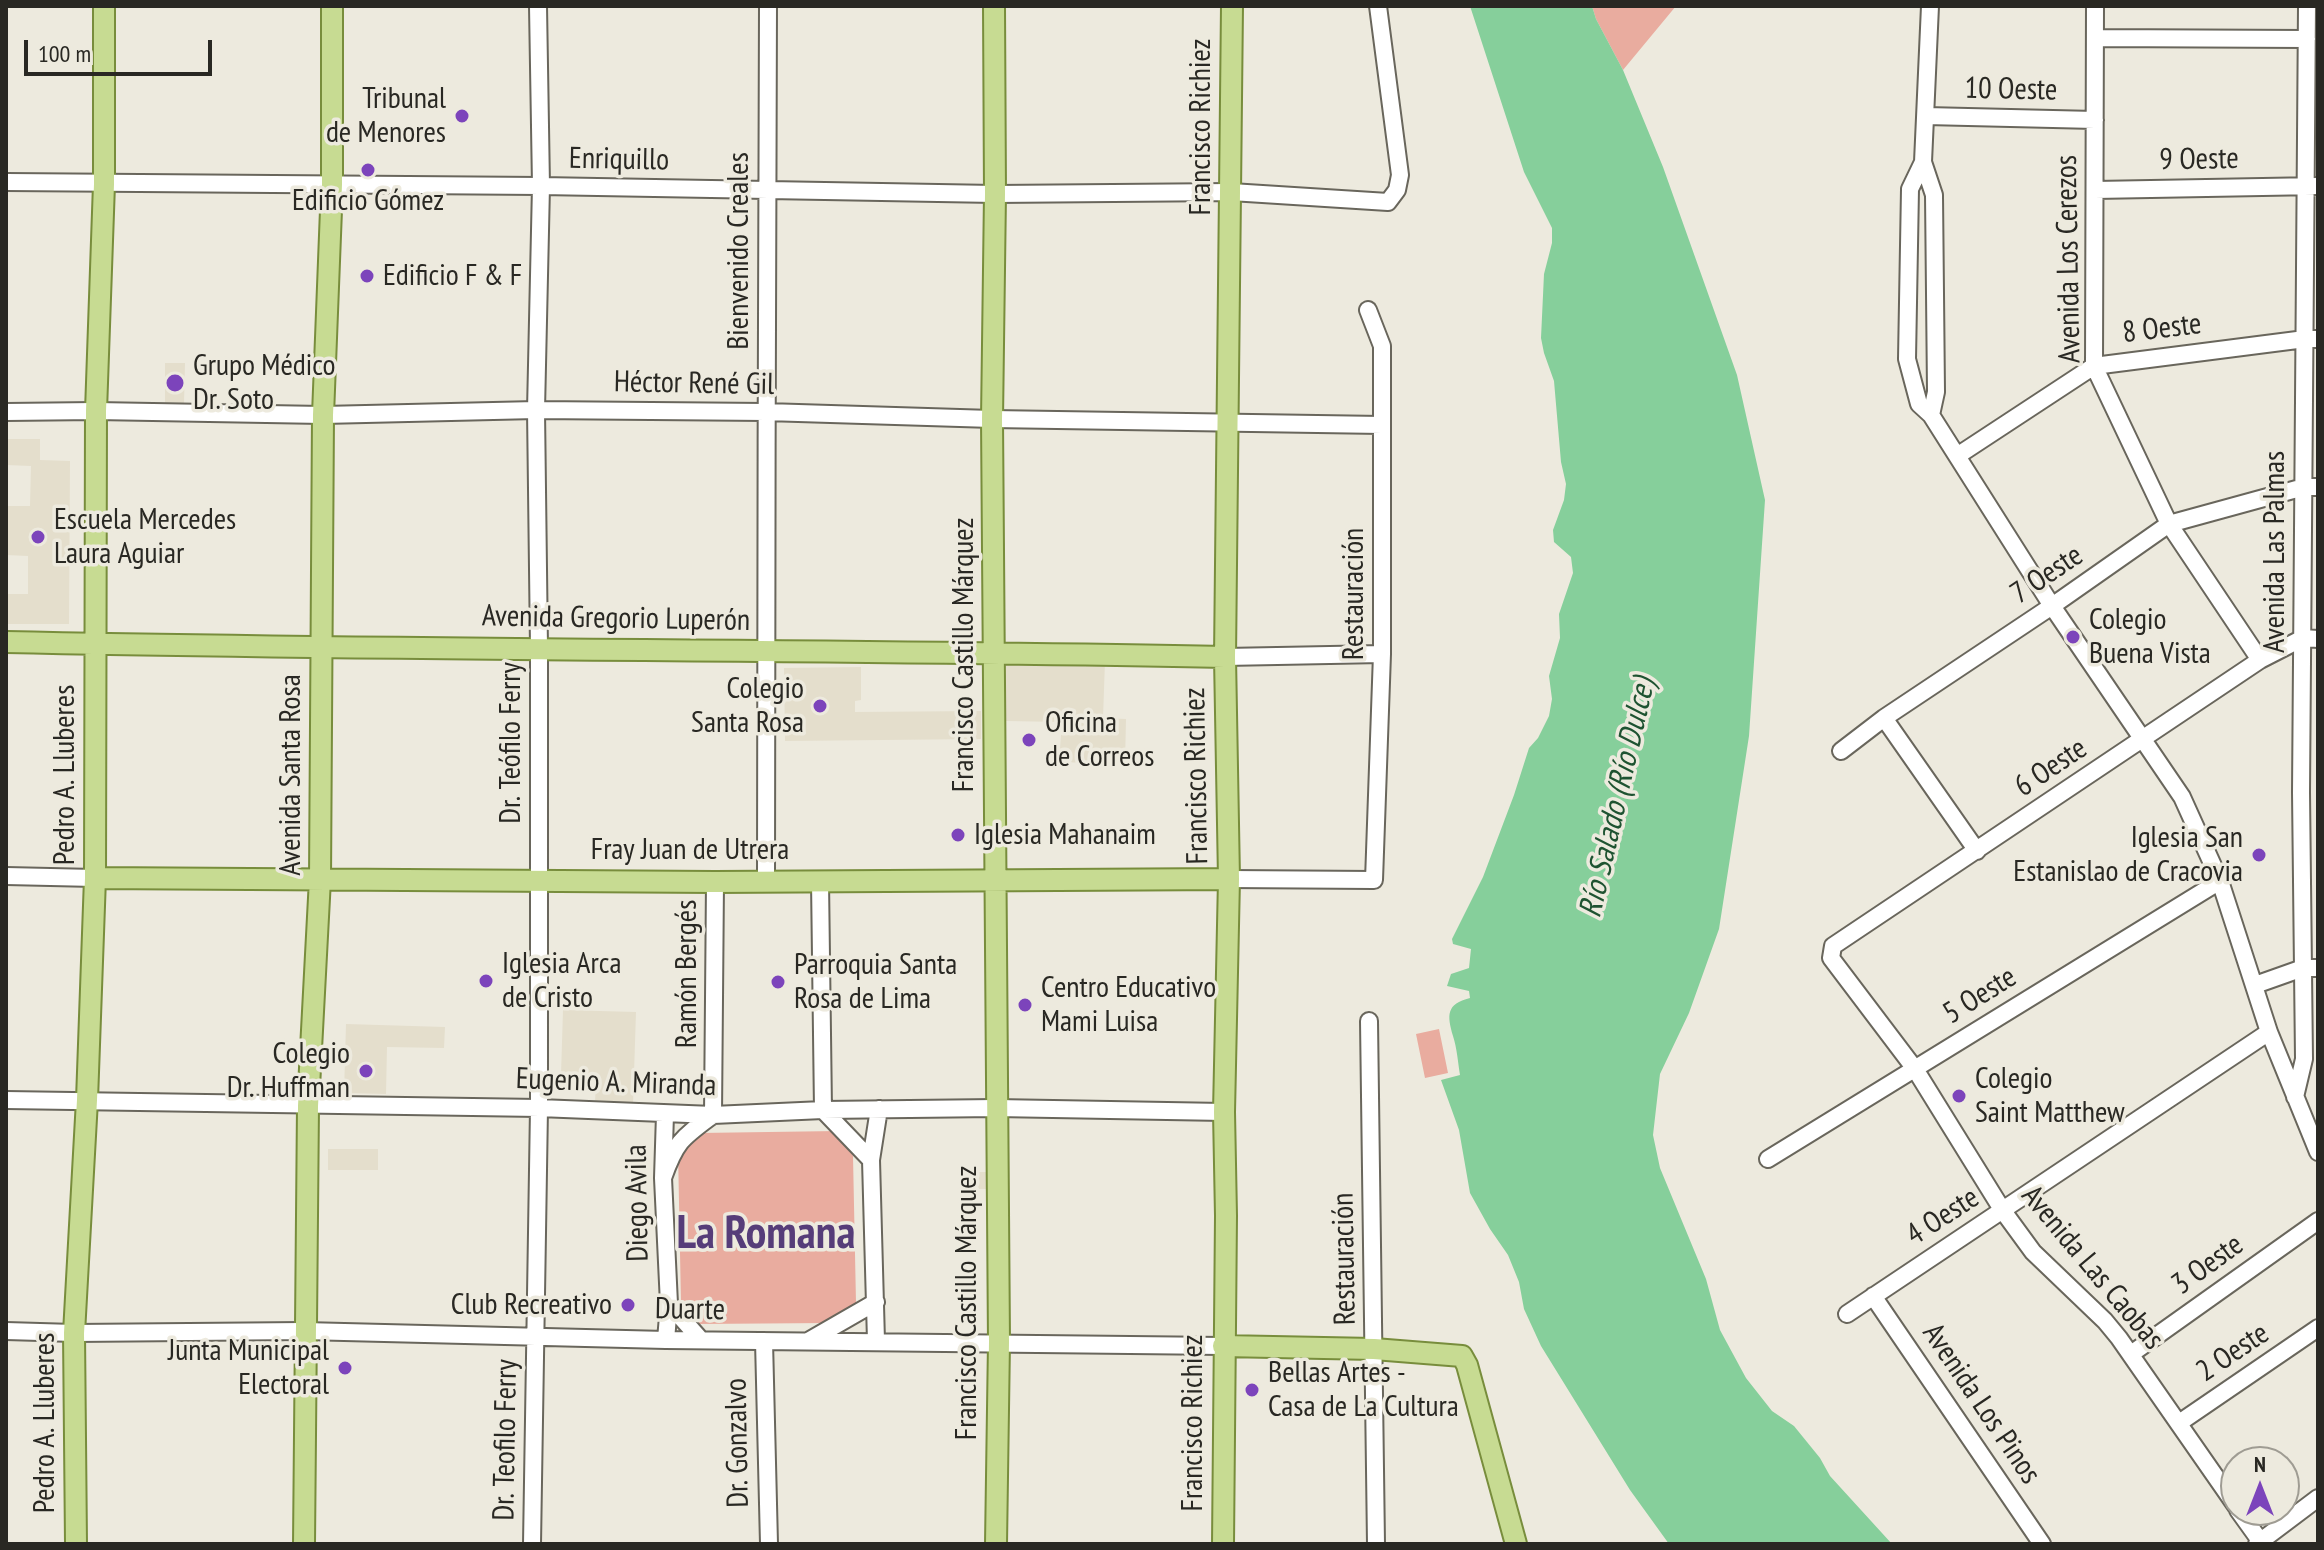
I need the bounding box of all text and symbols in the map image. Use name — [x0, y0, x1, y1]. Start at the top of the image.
scale bar — [28, 24, 216, 74]
text: 100 m — [38, 38, 91, 69]
street label: Francisco Richiez — [1183, 39, 1219, 215]
street label: 10 Oeste — [1964, 71, 2058, 109]
place label: Tribunal de Menores — [326, 81, 446, 152]
marker: Tribunal de Menores — [453, 107, 471, 125]
street label: Enriquillo — [569, 141, 669, 179]
street label: 9 Oeste — [2159, 141, 2239, 179]
street label: Bienvenido Creales — [721, 152, 757, 350]
street label: Avenida Los Cerezos — [2049, 155, 2089, 363]
marker: Edificio Gómez — [359, 161, 377, 179]
place label: Edificio Gómez — [292, 183, 444, 219]
place label: Edificio F & F — [383, 258, 522, 294]
marker: Edificio F & F — [358, 267, 376, 285]
street label: 8 Oeste — [2120, 306, 2204, 352]
place label: Grupo Médico Dr. Soto — [193, 348, 335, 418]
street label: Héctor René Gil — [614, 365, 774, 403]
marker: Grupo Médico Dr. Soto — [164, 372, 186, 394]
street label: Avenida Las Palmas — [2257, 451, 2293, 653]
place label: Escuela Mercedes Laura Aguiar — [54, 502, 236, 572]
street label: Francisco Castillo Márquez — [946, 518, 982, 792]
marker: Escuela Mercedes Laura Aguiar — [29, 528, 47, 546]
street label: Restauración — [1336, 528, 1372, 660]
street label: 7 Oeste — [2004, 538, 2090, 612]
street label: Avenida Gregorio Luperón — [482, 599, 750, 639]
place label: Colegio Buena Vista — [2089, 602, 2211, 672]
marker: Colegio Buena Vista — [2064, 628, 2082, 646]
street label: Dr. Teófilo Ferry — [493, 662, 529, 824]
place label: Colegio Santa Rosa — [691, 671, 804, 742]
street label: Avenida Santa Rosa — [273, 674, 309, 876]
water label: Río Salado (Río Dulce) — [1572, 675, 1664, 921]
street label: Pedro A. Lluberes — [47, 685, 83, 865]
street label: Francisco Richiez — [1177, 687, 1217, 865]
marker: Colegio Santa Rosa — [811, 697, 829, 715]
place label: Oficina de Correos — [1045, 705, 1154, 776]
marker: Oficina de Correos — [1020, 731, 1038, 749]
street label: 6 Oeste — [2008, 731, 2094, 805]
place label: Iglesia Mahanaim — [974, 817, 1156, 853]
place label: Iglesia San Estanislao de Cracovia — [2013, 820, 2243, 890]
marker: Iglesia Mahanaim — [949, 826, 967, 844]
street label: Fray Juan de Utrera — [591, 832, 789, 868]
marker: Iglesia San Estanislao de Cracovia — [2250, 846, 2268, 864]
street label: Ramón Bergés — [669, 900, 705, 1048]
place label: Iglesia Arca de Cristo — [502, 946, 621, 1016]
place label: Parroquia Santa Rosa de Lima — [794, 947, 957, 1018]
street label: 5 Oeste — [1937, 960, 2023, 1032]
place label: Centro Educativo Mami Luisa — [1041, 970, 1216, 1040]
marker: Iglesia Arca de Cristo — [477, 972, 495, 990]
marker: Parroquia Santa Rosa de Lima — [769, 973, 787, 991]
marker: Centro Educativo Mami Luisa — [1016, 996, 1034, 1014]
place label: Colegio Dr. Huffman — [227, 1036, 350, 1106]
place label: Colegio Saint Matthew — [1975, 1061, 2125, 1132]
marker: Colegio Dr. Huffman — [357, 1062, 375, 1080]
street label: Eugenio A. Miranda — [515, 1062, 717, 1104]
marker: Colegio Saint Matthew — [1950, 1087, 1968, 1105]
street label: Diego Avila — [619, 1144, 657, 1262]
street label: Francisco Castillo Márquez — [949, 1166, 985, 1440]
street label: Avenida Las Caobas — [2013, 1179, 2171, 1357]
street label: 4 Oeste — [1900, 1180, 1986, 1254]
street label: Restauración — [1326, 1192, 1364, 1326]
district label: La Romana — [677, 1207, 855, 1263]
street label: 3 Oeste — [2165, 1227, 2251, 1303]
place label: Club Recreativo — [451, 1287, 612, 1323]
street label: Duarte — [655, 1291, 725, 1329]
marker: Club Recreativo — [619, 1296, 637, 1314]
street label: 2 Oeste — [2190, 1316, 2276, 1390]
street label: Avenida Los Pinos — [1914, 1317, 2048, 1491]
street label: Pedro A. Lluberes — [27, 1333, 63, 1513]
place label: Junta Municipal Electoral — [168, 1333, 329, 1404]
street label: Francisco Richiez — [1175, 1335, 1211, 1511]
place label: Bellas Artes - Casa de La Cultura — [1268, 1355, 1459, 1426]
marker: Junta Municipal Electoral — [336, 1359, 354, 1377]
street label: Dr. Teofilo Ferry — [487, 1359, 525, 1521]
street label: Dr. Gonzalvo — [719, 1378, 757, 1508]
marker: Bellas Artes - Casa de La Cultura — [1243, 1381, 1261, 1399]
north arrow — [2220, 1446, 2300, 1526]
text: N — [2254, 1450, 2266, 1478]

